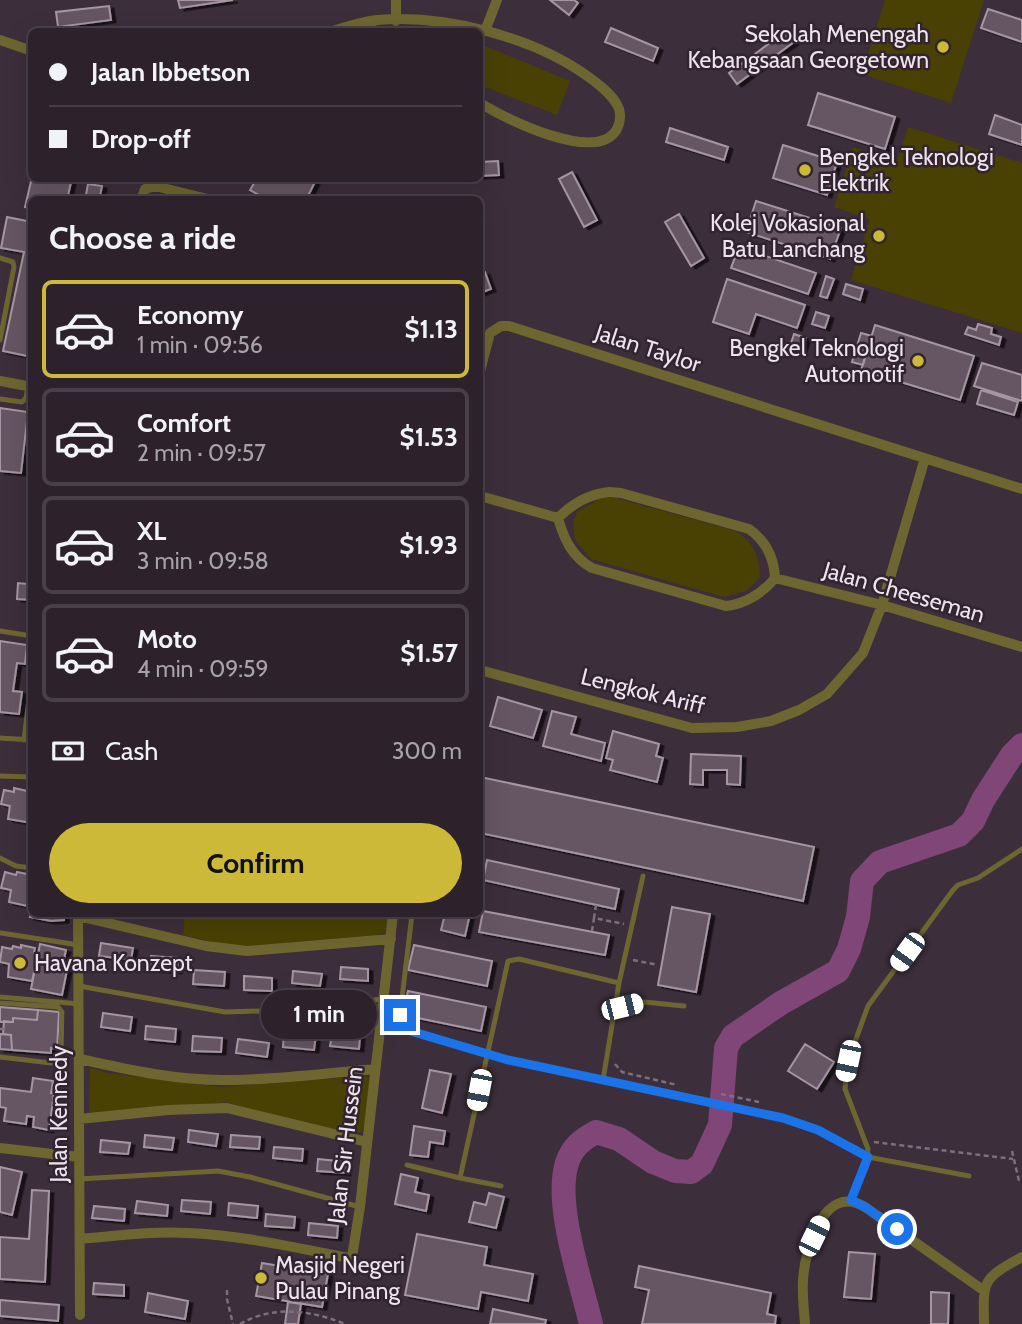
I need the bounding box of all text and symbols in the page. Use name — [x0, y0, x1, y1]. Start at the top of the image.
place label: Sekolah Menengah Kebangsaan Georgetown — [687, 20, 929, 74]
marker: Sekolah Menengah Kebangsaan Georgetown — [935, 39, 951, 55]
text: Jalan Ibbetson — [91, 56, 250, 88]
text: Drop-off — [91, 123, 191, 155]
place label: Bengkel Teknologi Elektrik — [819, 143, 994, 197]
marker: Bengkel Teknologi Elektrik — [797, 162, 813, 178]
place label: Kolej Vokasional Batu Lanchang — [710, 209, 866, 263]
text: Choose a ride — [49, 218, 236, 257]
marker: Kolej Vokasional Batu Lanchang — [871, 228, 887, 244]
icon: car — [53, 298, 116, 361]
text: Economy — [137, 299, 243, 331]
text: $1.13 — [404, 313, 458, 345]
street label: Jalan Taylor — [591, 317, 705, 378]
text: 1 min · 09:56 — [137, 331, 263, 359]
place label: Bengkel Teknologi Automotif — [729, 334, 904, 388]
marker: Bengkel Teknologi Automotif — [910, 353, 926, 369]
icon: car — [53, 406, 116, 469]
text: Comfort — [137, 407, 231, 439]
text: $1.53 — [400, 421, 458, 453]
text: 2 min · 09:57 — [137, 439, 266, 467]
icon: car — [53, 514, 116, 577]
text: XL — [137, 515, 166, 547]
text: $1.93 — [399, 529, 458, 561]
text: 3 min · 09:58 — [137, 547, 269, 575]
street label: Jalan Cheeseman — [819, 555, 988, 628]
icon: car — [53, 622, 116, 685]
text: Moto — [137, 623, 197, 655]
text: $1.57 — [400, 637, 458, 669]
text: 4 min · 09:59 — [137, 655, 269, 683]
street label: Lengkok Ariff — [578, 662, 708, 720]
icon: cash — [49, 732, 87, 770]
text: Cash — [105, 735, 158, 767]
text: 300 m — [392, 737, 462, 765]
button: Confirm — [49, 823, 462, 903]
car — [887, 929, 928, 975]
place label: Havana Konzept — [34, 949, 193, 977]
marker: Havana Konzept — [12, 955, 28, 971]
callout: 1 min — [260, 990, 376, 1040]
car — [600, 992, 645, 1022]
route end — [384, 999, 416, 1031]
text: 1 min — [293, 1000, 345, 1028]
car — [834, 1038, 863, 1084]
street label: Jalan Kennedy — [45, 1045, 73, 1184]
street label: Jalan Sir Hussein — [321, 1065, 369, 1226]
car — [465, 1067, 494, 1113]
car — [796, 1213, 833, 1259]
route start — [881, 1213, 913, 1245]
place label: Masjid Negeri Pulau Pinang — [275, 1251, 405, 1305]
marker: Masjid Negeri Pulau Pinang — [253, 1270, 269, 1286]

